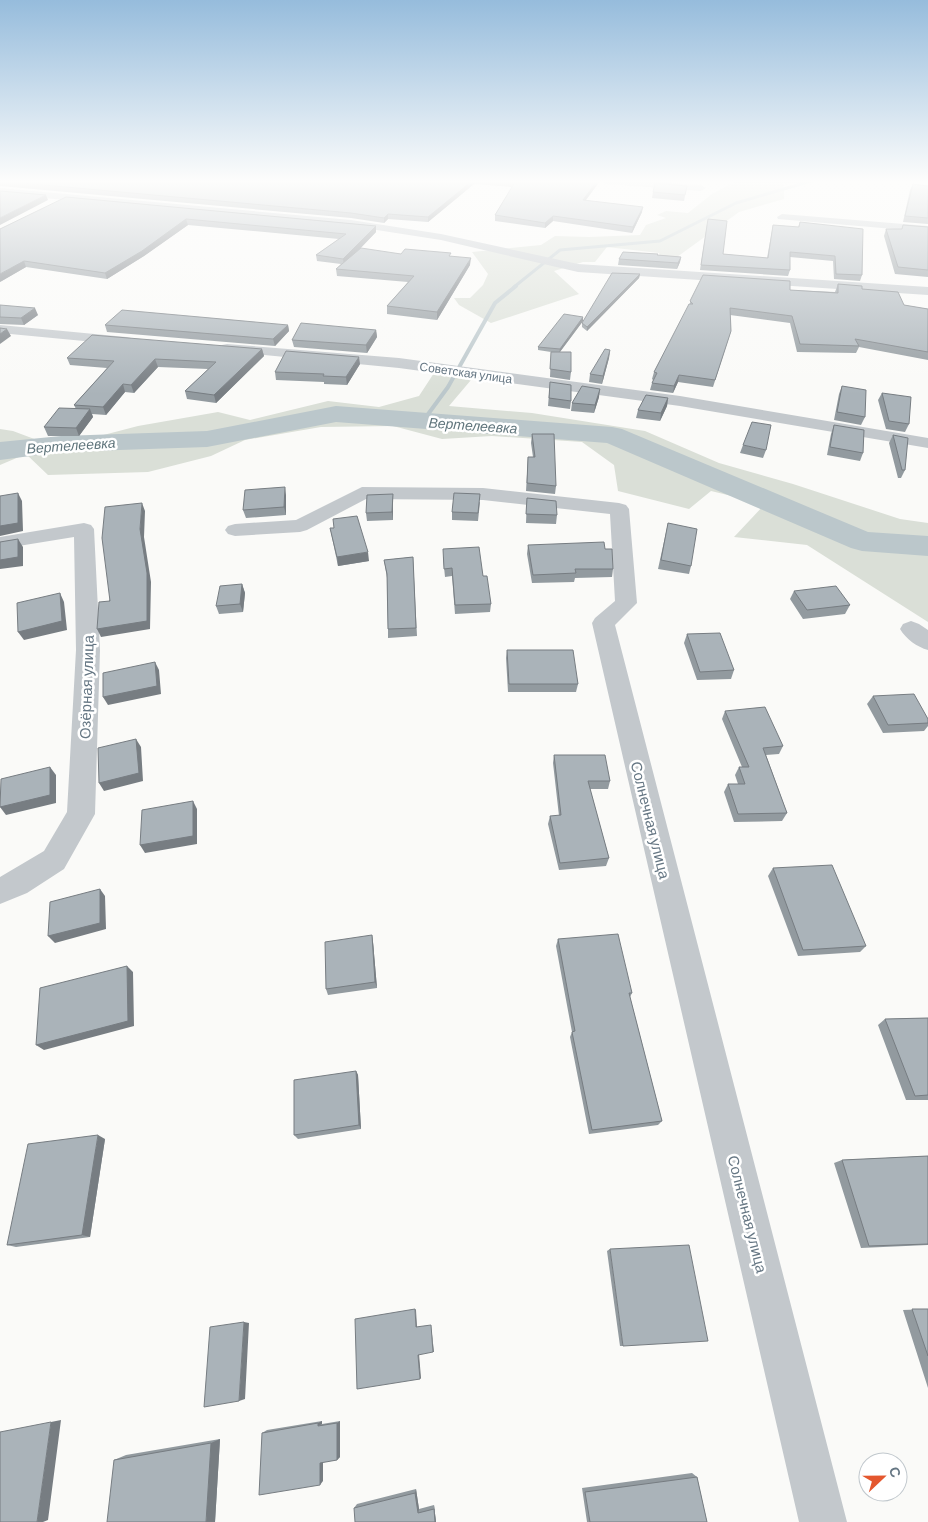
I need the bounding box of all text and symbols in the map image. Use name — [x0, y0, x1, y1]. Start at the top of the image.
street label: Советская улица — [419, 359, 513, 386]
water label: Вертелеевка — [428, 413, 518, 437]
water label: Вертелеевка — [26, 433, 116, 457]
street label: Озёрная улица — [75, 634, 97, 739]
street label: Солнечная улица — [628, 759, 674, 881]
street label: Солнечная улица — [725, 1153, 771, 1275]
north arrow — [858, 1452, 908, 1502]
text: С — [886, 1464, 905, 1480]

